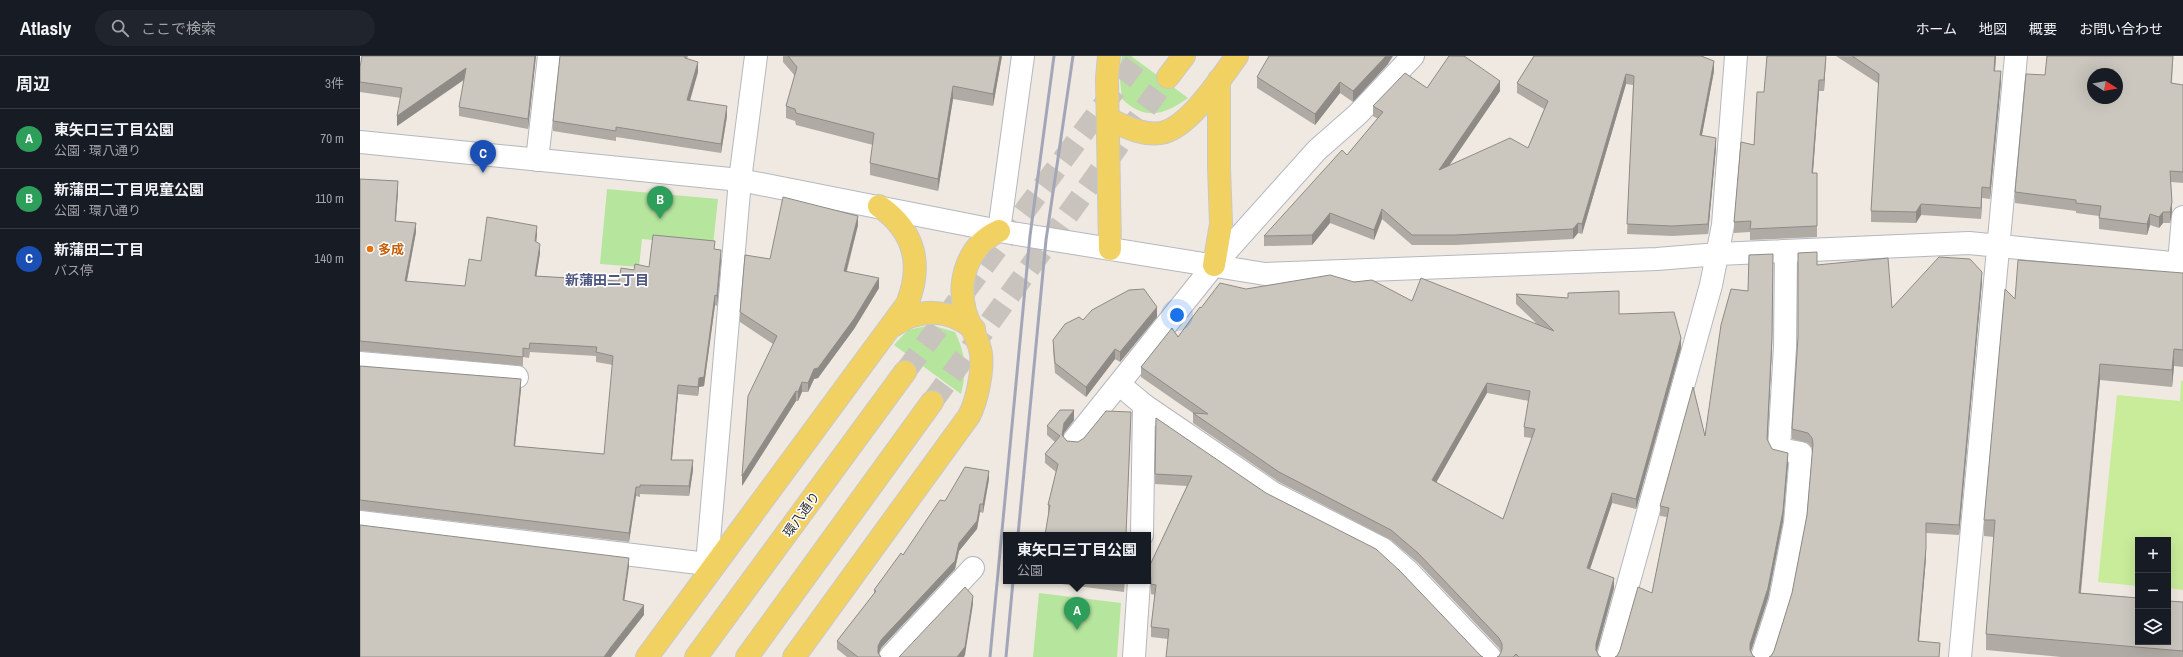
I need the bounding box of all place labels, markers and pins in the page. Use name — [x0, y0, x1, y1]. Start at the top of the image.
pin: C — [470, 140, 496, 173]
pin: B — [647, 186, 673, 219]
place label: 多成 — [378, 241, 404, 258]
marker: 多成 — [365, 244, 375, 254]
pin: A — [1064, 597, 1090, 630]

